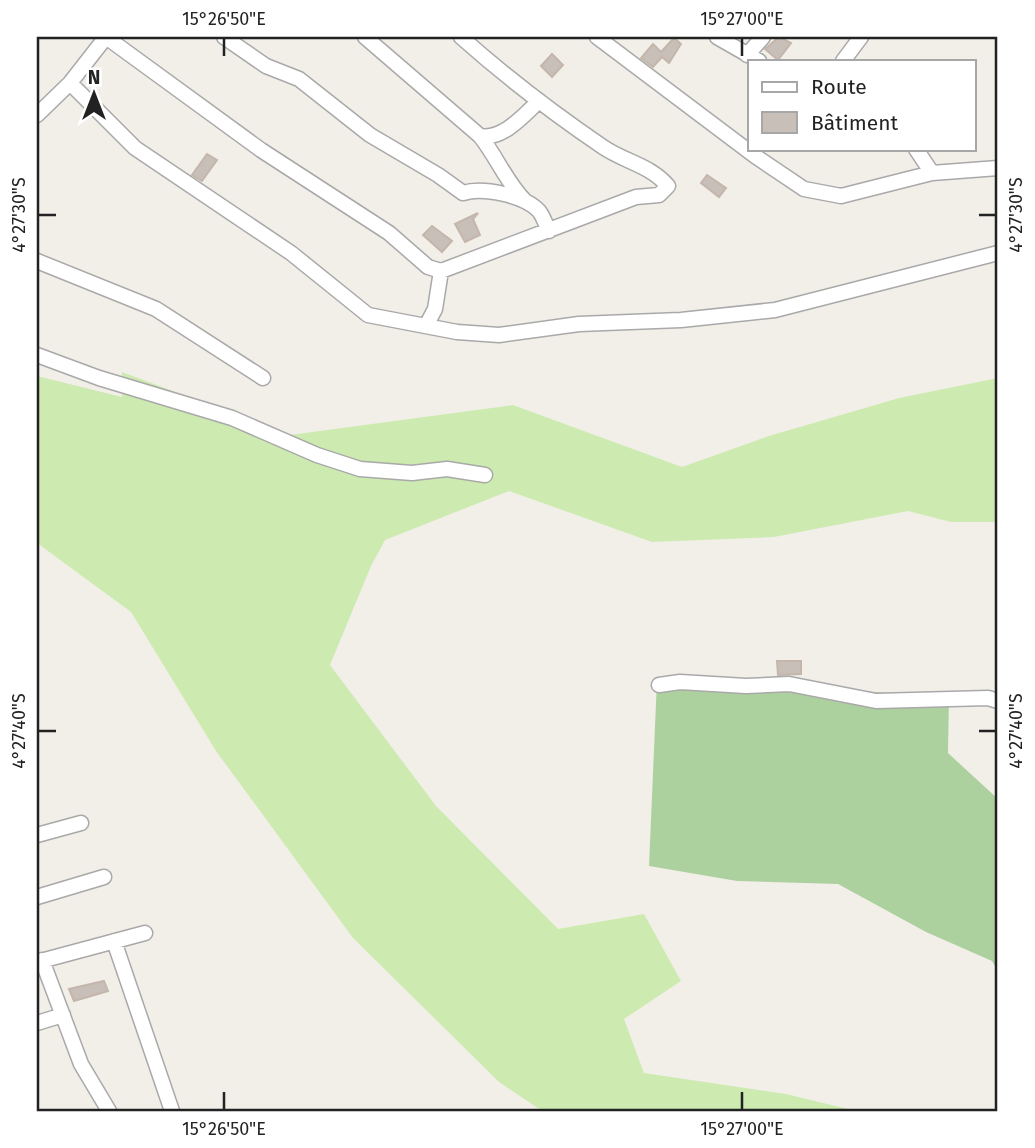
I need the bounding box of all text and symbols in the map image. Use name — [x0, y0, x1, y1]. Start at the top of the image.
text: 15°26'50"E — [182, 8, 266, 30]
text: 15°27'00"E — [700, 8, 784, 30]
north arrow — [60, 60, 130, 130]
legend — [748, 60, 976, 150]
text: N — [88, 66, 100, 89]
text: Route — [811, 74, 867, 100]
text: Bâtiment — [811, 110, 898, 136]
text: 4°27'30"S — [8, 177, 30, 253]
text: 4°27'30"S — [1005, 177, 1027, 253]
text: 4°27'40"S — [8, 693, 30, 769]
text: 4°27'40"S — [1005, 693, 1027, 769]
text: 15°26'50"E — [182, 1118, 266, 1140]
text: 15°27'00"E — [700, 1118, 784, 1140]

